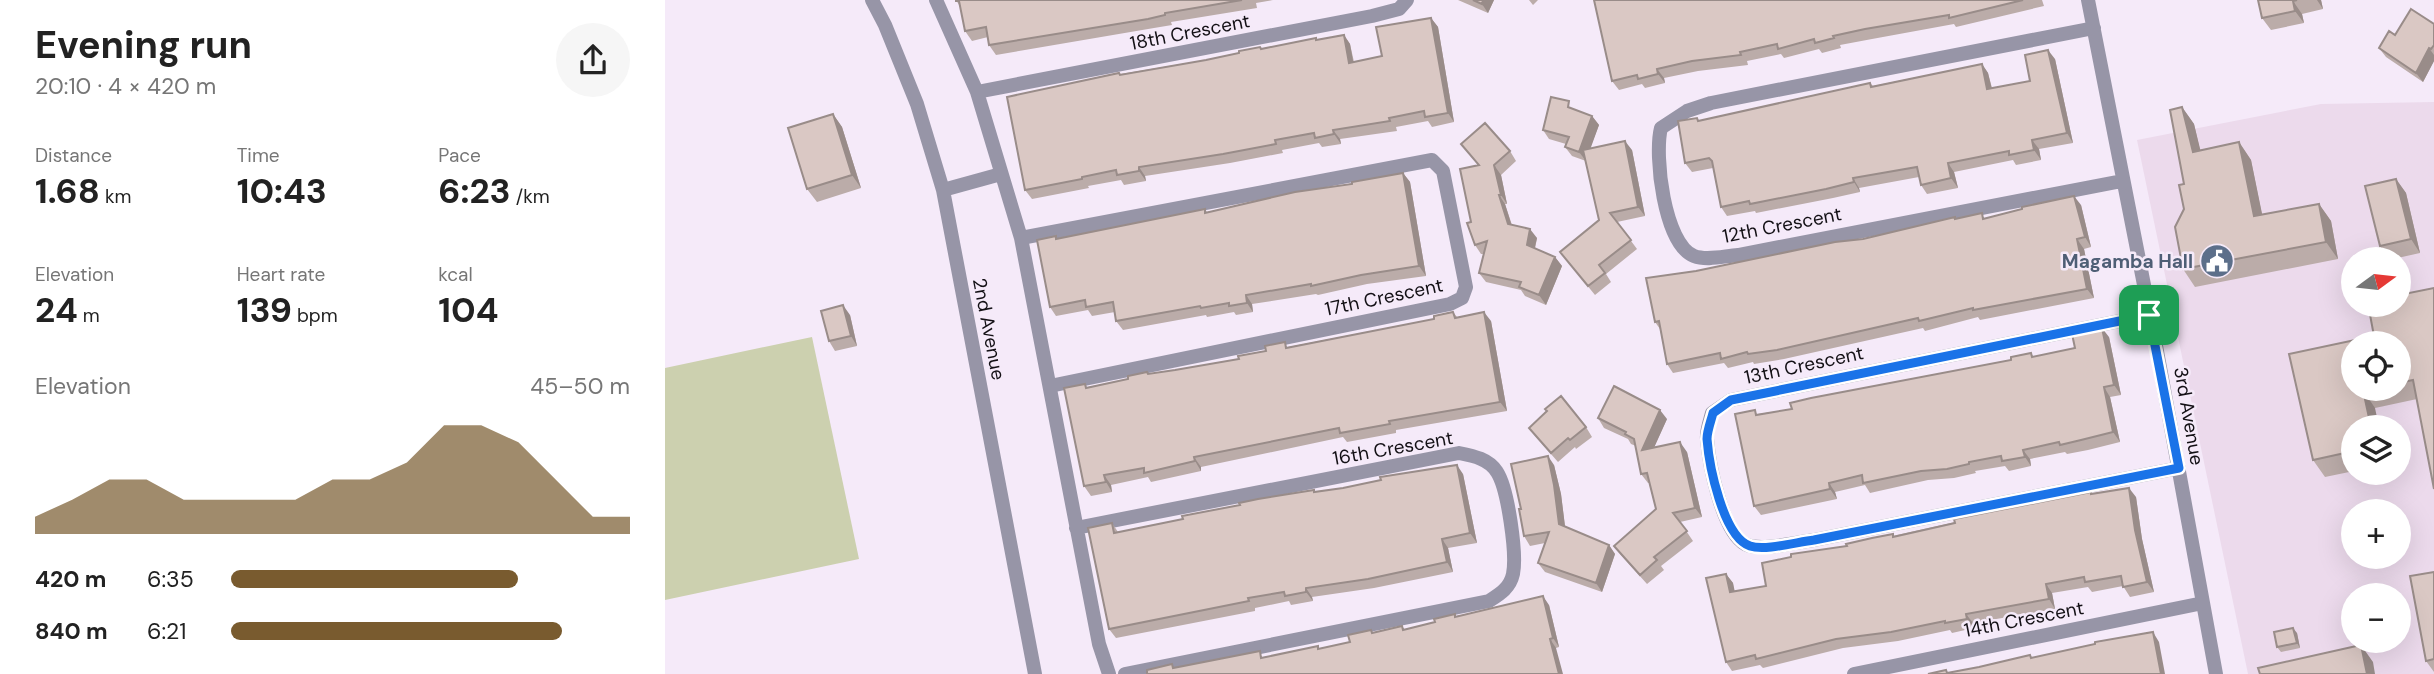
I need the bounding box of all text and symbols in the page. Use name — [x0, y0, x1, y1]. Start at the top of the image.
street label: 18th Crescent — [1128, 8, 1252, 56]
text: Evening run — [35, 20, 252, 70]
button: share — [556, 23, 630, 97]
text: 20:10 · 4 × 420 m — [35, 71, 216, 101]
text: Distance — [35, 143, 112, 168]
text: Time — [237, 143, 280, 168]
text: Pace — [438, 143, 481, 168]
text: 1.68 — [35, 168, 100, 214]
text: 10:43 — [237, 168, 327, 214]
text: 6:23 — [438, 168, 511, 214]
text: km — [100, 184, 131, 209]
text: /km — [511, 184, 550, 209]
street label: 12th Crescent — [1720, 201, 1844, 249]
public building icon: Magamba Hall — [2198, 242, 2236, 280]
north arrow — [2341, 247, 2411, 317]
map controls — [2341, 247, 2411, 653]
place label: Magamba Hall — [2062, 249, 2193, 274]
text: Elevation — [35, 262, 114, 287]
text: Heart rate — [237, 262, 325, 287]
text: kcal — [438, 262, 473, 287]
street label: 17th Crescent — [1323, 272, 1445, 322]
street label: 2nd Avenue — [967, 276, 1011, 382]
pin — [2119, 285, 2179, 345]
text: 24 — [35, 287, 78, 333]
text: 139 — [237, 287, 292, 333]
text: 104 — [438, 287, 498, 333]
icon: arrive — [2130, 296, 2168, 334]
text: m — [78, 303, 100, 328]
text: bpm — [292, 303, 338, 328]
button: locate — [2341, 331, 2411, 401]
street label: 13th Crescent — [1742, 340, 1866, 390]
street label: 3rd Avenue — [2168, 365, 2210, 467]
text: Elevation — [35, 371, 131, 401]
text: 45–50 m — [530, 371, 630, 401]
button: layers — [2341, 415, 2411, 485]
street label: 16th Crescent — [1331, 425, 1455, 471]
button: + — [2341, 499, 2411, 569]
text: 420 m — [35, 564, 106, 594]
text: 6:35 — [147, 564, 194, 594]
button: − — [2341, 583, 2411, 653]
street label: 14th Crescent — [1962, 595, 2086, 643]
text: 840 m — [35, 616, 108, 646]
text: 6:21 — [147, 616, 187, 646]

